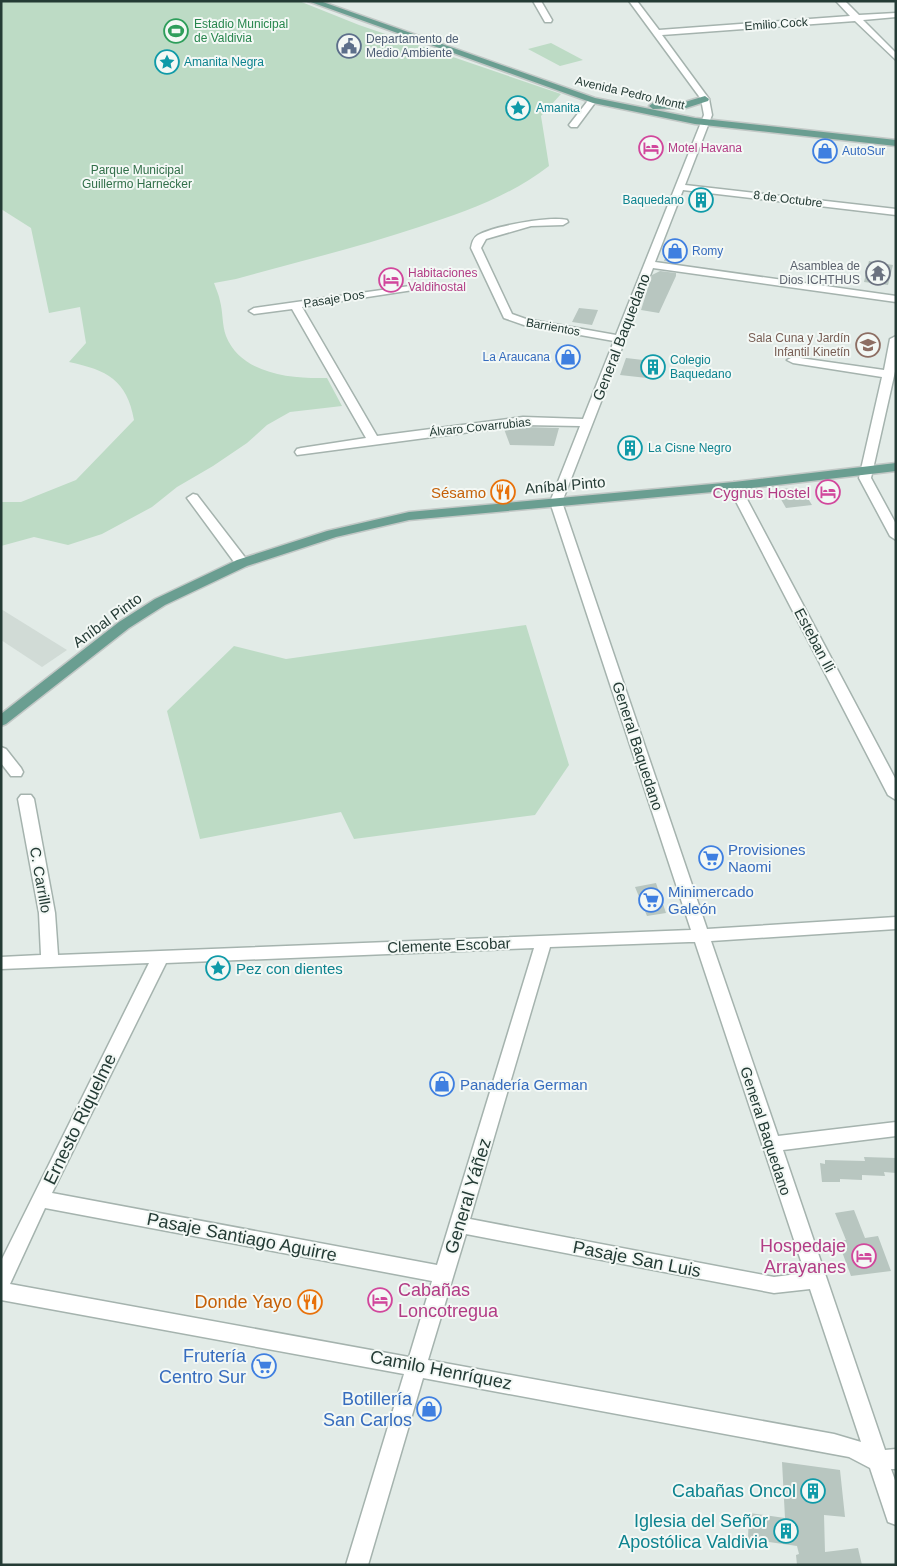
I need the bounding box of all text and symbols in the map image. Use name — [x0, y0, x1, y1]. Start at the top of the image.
street label: Emilio Cock — [744, 15, 809, 33]
place label: Estadio Municipal de Valdivia — [194, 17, 288, 45]
sports icon: Estadio Municipal de Valdivia — [163, 18, 189, 44]
place label: Departamento de Medio Ambiente — [366, 32, 459, 60]
public building icon: Departamento de Medio Ambiente — [336, 33, 362, 59]
place icon: Amanita Negra — [154, 49, 180, 75]
place label: Amanita Negra — [184, 55, 264, 69]
street label: Avenida Pedro Montt — [574, 74, 687, 113]
place icon: Amanita — [505, 95, 531, 121]
place label: Amanita — [536, 101, 580, 115]
hotel icon: Motel Havana — [638, 135, 664, 161]
shop icon: AutoSur — [812, 138, 838, 164]
place label: Motel Havana — [668, 141, 742, 155]
place label: AutoSur — [842, 144, 885, 158]
park label: Parque Municipal Guillermo Harnecker — [82, 163, 192, 191]
building icon: Baquedano — [688, 187, 714, 213]
street label: 8 de Octubre — [753, 188, 824, 210]
place label: Baquedano — [623, 193, 684, 207]
shop icon: Romy — [662, 238, 688, 264]
place label: Romy — [692, 244, 723, 258]
place label: Asamblea de Dios ICHTHUS — [779, 259, 860, 287]
temple icon: Asamblea de Dios ICHTHUS — [865, 260, 891, 286]
place label: Habitaciones Valdihostal — [408, 266, 477, 294]
hotel icon: Habitaciones Valdihostal — [378, 267, 404, 293]
street label: General Baquedano — [589, 271, 653, 403]
street label: Pasaje Dos — [303, 287, 365, 311]
street label: Barrientos — [525, 315, 581, 339]
place label: Sala Cuna y Jardín Infantil Kinetín — [748, 331, 850, 359]
school or university icon: Sala Cuna y Jardín Infantil Kinetín — [855, 332, 881, 358]
shop icon: La Araucana — [555, 344, 581, 370]
place label: La Araucana — [483, 350, 550, 364]
place label: Colegio Baquedano — [670, 353, 732, 381]
building icon: Colegio Baquedano — [640, 354, 666, 380]
street label: Álvaro Covarrubias — [428, 414, 531, 439]
building icon: La Cisne Negro — [617, 435, 643, 461]
place label: La Cisne Negro — [648, 441, 732, 455]
street label: Aníbal Pinto — [524, 473, 606, 497]
restaurant icon: Sésamo — [490, 479, 516, 505]
hotel icon: Cygnus Hostel — [815, 479, 841, 505]
place label: Sésamo — [431, 484, 486, 501]
place label: Cygnus Hostel — [712, 484, 810, 501]
street label: Aníbal Pinto — [69, 589, 145, 651]
street label: Esteban Ili — [791, 605, 839, 675]
street label: General Baquedano — [609, 680, 667, 812]
place label: Provisiones Naomi — [728, 841, 806, 875]
supermarket icon: Provisiones Naomi — [698, 845, 724, 871]
street label: C. Carrillo — [27, 846, 55, 914]
place label: Minimercado Galeón — [668, 883, 754, 917]
supermarket icon: Minimercado Galeón — [638, 887, 664, 913]
street label: Clemente Escobar — [387, 934, 511, 956]
place icon: Pez con dientes — [205, 955, 231, 981]
place label: Pez con dientes — [236, 960, 343, 977]
street label: Ernesto Riquelme — [40, 1050, 120, 1188]
street label: General Baquedano — [737, 1065, 795, 1197]
shop icon: Panadería German — [429, 1071, 455, 1097]
place label: Panadería German — [460, 1076, 588, 1093]
street label: General Yáñez — [441, 1136, 495, 1256]
street label: Pasaje Santiago Aguirre — [145, 1209, 339, 1265]
place label: Hospedaje Arrayanes — [760, 1236, 846, 1277]
street label: Pasaje San Luis — [571, 1237, 703, 1281]
hotel icon: Hospedaje Arrayanes — [851, 1243, 877, 1269]
place label: Cabañas Loncotregua — [398, 1280, 499, 1321]
hotel icon: Cabañas Loncotregua — [367, 1287, 393, 1313]
restaurant icon: Donde Yayo — [297, 1289, 323, 1315]
place label: Donde Yayo — [195, 1292, 292, 1312]
place label: Frutería Centro Sur — [159, 1346, 247, 1387]
street label: Camilo Henríquez — [368, 1346, 514, 1394]
supermarket icon: Frutería Centro Sur — [251, 1353, 277, 1379]
place label: Botillería San Carlos — [323, 1389, 413, 1430]
shop icon: Botillería San Carlos — [416, 1396, 442, 1422]
building icon: Cabañas Oncol — [800, 1478, 826, 1504]
place label: Cabañas Oncol — [672, 1481, 796, 1501]
place label: Iglesia del Señor Apostólica Valdivia — [618, 1511, 769, 1552]
building icon: Iglesia del Señor Apostólica Valdivia — [773, 1518, 799, 1544]

